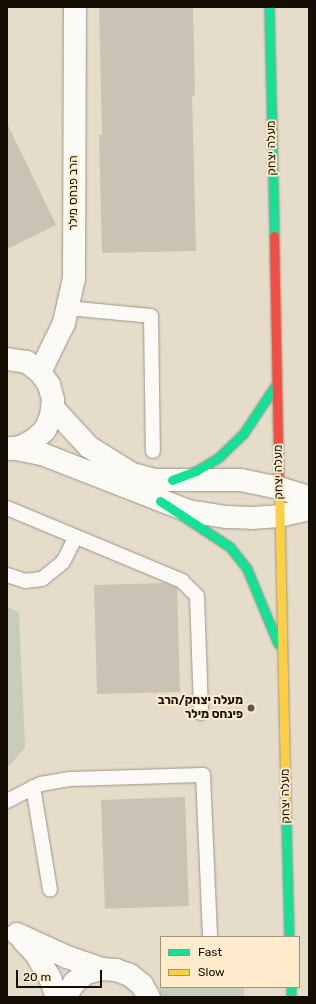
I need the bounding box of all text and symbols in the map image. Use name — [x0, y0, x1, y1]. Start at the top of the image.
street label: מעלה יצחק — [264, 120, 280, 176]
street label: הרב פנחס מילר — [67, 155, 81, 231]
street label: מעלה יצחק — [271, 444, 287, 500]
place label: מעלה יצחק/הרב פינחס מילר — [158, 694, 243, 722]
marker: מעלה יצחק/הרב פינחס מילר — [246, 703, 256, 713]
street label: מעלה יצחק — [278, 768, 294, 824]
legend — [160, 936, 300, 988]
text: Fast — [198, 945, 222, 959]
scale bar — [18, 962, 104, 988]
text: Slow — [198, 965, 225, 979]
text: 20 m — [23, 970, 51, 984]

